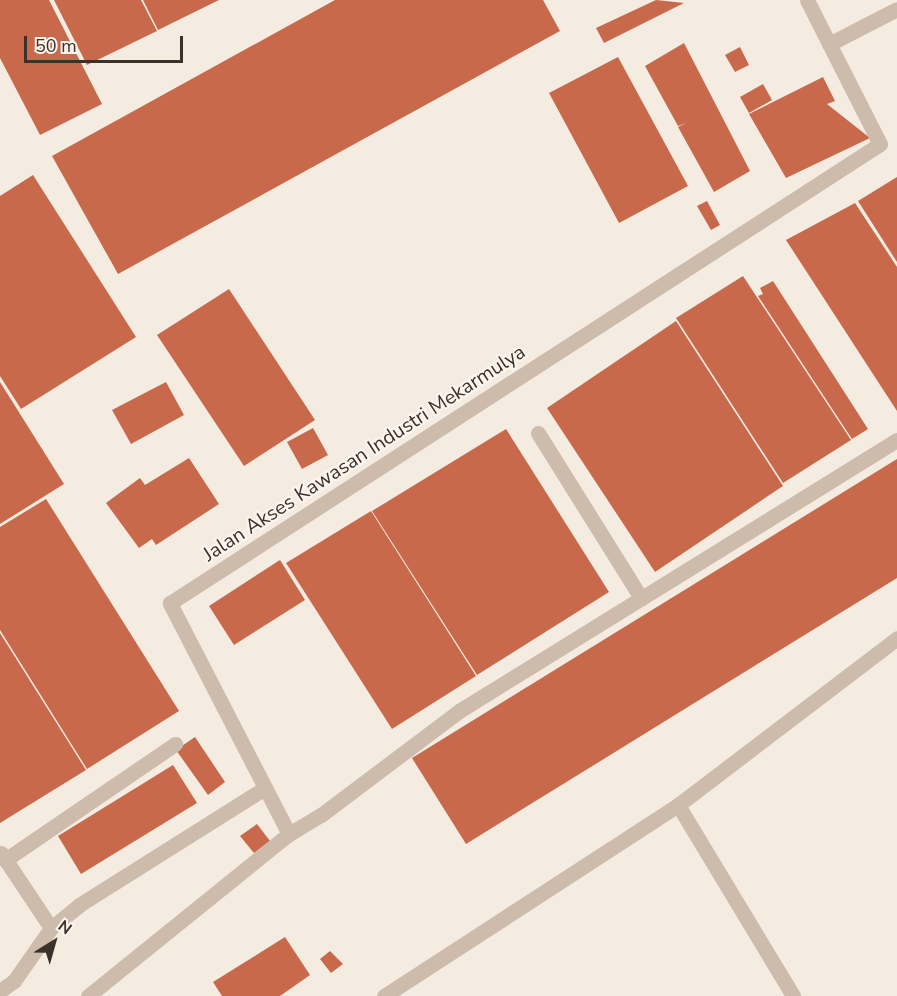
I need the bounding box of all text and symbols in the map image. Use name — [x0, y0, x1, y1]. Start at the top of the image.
scale bar — [27, 24, 186, 62]
text: 50 m — [35, 34, 77, 58]
street label: Jalan Akses Kawasan Industri Mekarmulya — [198, 340, 530, 566]
north arrow — [24, 912, 84, 972]
text: N — [53, 915, 76, 940]

